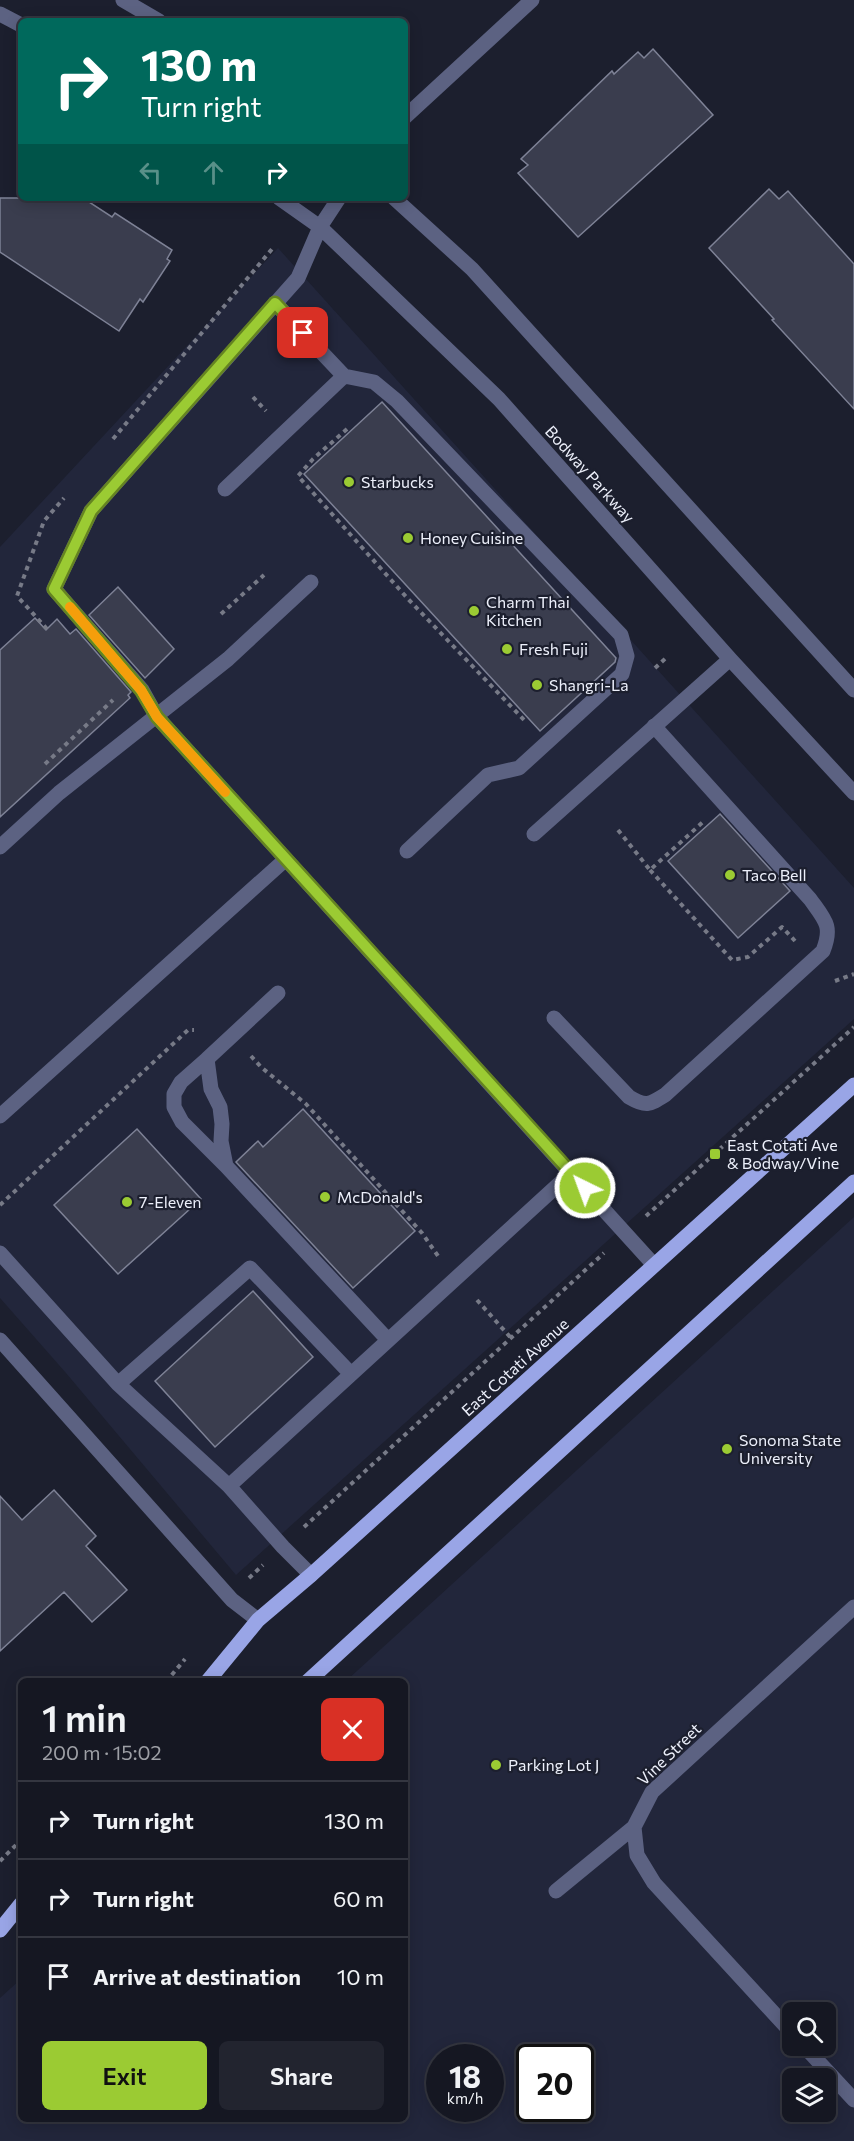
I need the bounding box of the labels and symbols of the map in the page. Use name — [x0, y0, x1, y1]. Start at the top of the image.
pin — [277, 307, 328, 358]
street label: Bodway Parkway — [542, 421, 639, 526]
place label: Starbucks — [361, 472, 434, 491]
marker: Starbucks — [342, 475, 356, 489]
place label: Honey Cuisine — [420, 528, 523, 547]
marker: Honey Cuisine — [401, 531, 415, 545]
place label: Charm Thai Kitchen — [486, 592, 570, 629]
marker: Charm Thai Kitchen — [467, 604, 481, 618]
place label: Fresh Fuji — [519, 639, 588, 658]
marker: Fresh Fuji — [500, 642, 514, 656]
place label: Shangri-La — [549, 675, 629, 694]
marker: Shangri-La — [530, 678, 544, 692]
place label: Taco Bell — [742, 865, 807, 884]
marker: Taco Bell — [723, 868, 737, 882]
place label: East Cotati Ave & Bodway/Vine — [727, 1135, 839, 1172]
marker: East Cotati Ave & Bodway/Vine — [708, 1147, 722, 1161]
position arrow — [553, 1156, 617, 1220]
place label: McDonald's — [337, 1187, 423, 1206]
marker: McDonald's — [318, 1190, 332, 1204]
place label: 7-Eleven — [139, 1192, 202, 1211]
marker: 7-Eleven — [120, 1195, 134, 1209]
street label: East Cotati Avenue — [457, 1314, 572, 1420]
place label: Sonoma State University — [739, 1430, 841, 1467]
marker: Sonoma State University — [720, 1442, 734, 1456]
street label: Vine Street — [633, 1718, 705, 1789]
place label: Parking Lot J — [508, 1755, 599, 1774]
marker: Parking Lot J — [489, 1758, 503, 1772]
speed limit sign: 20 — [516, 2044, 594, 2122]

